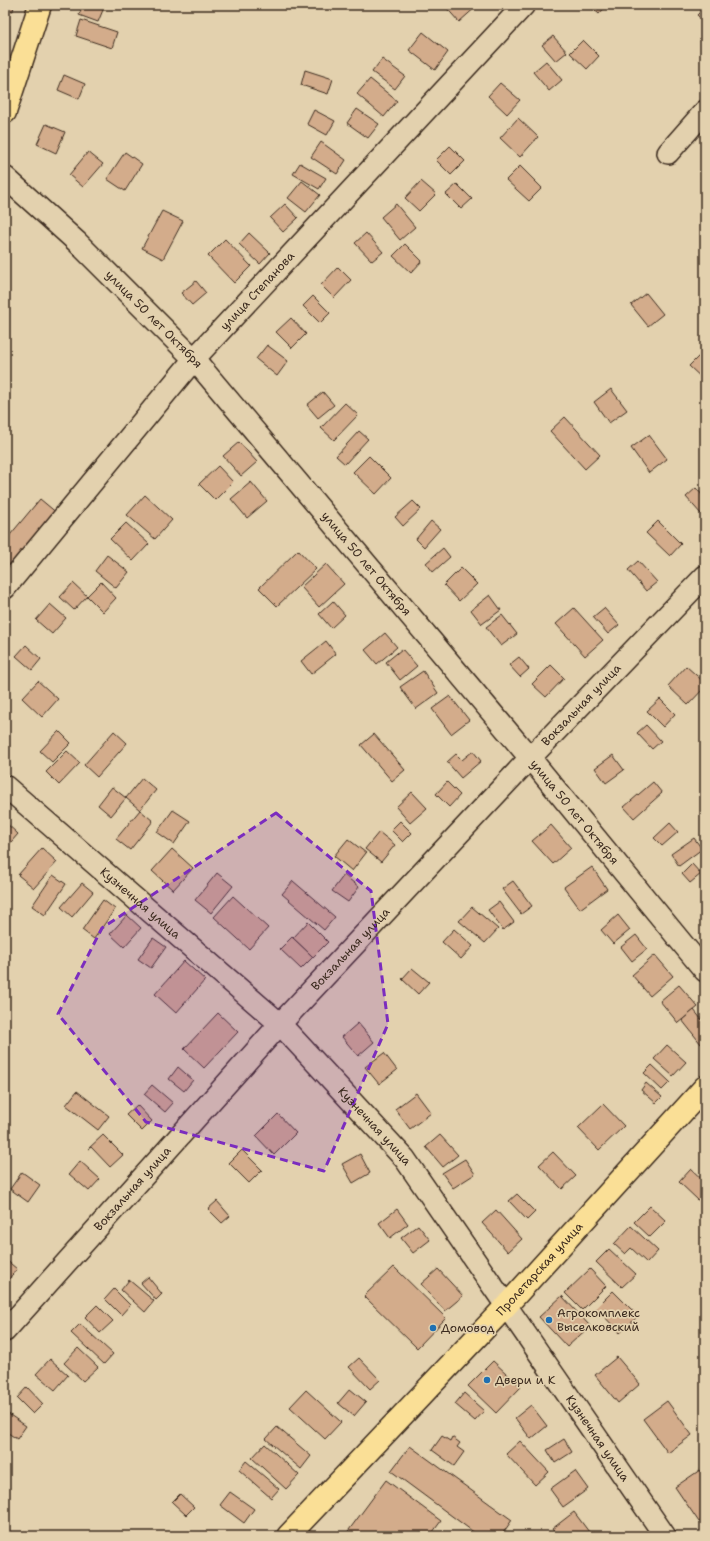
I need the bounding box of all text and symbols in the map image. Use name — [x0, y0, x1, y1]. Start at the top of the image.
street label: улица Степанова — [217, 248, 298, 334]
street label: улица 50 лет Октября — [102, 267, 206, 371]
street label: улица 50 лет Октября — [318, 508, 415, 619]
street label: Вокзальная улица — [538, 660, 625, 749]
street label: улица 50 лет Октября — [526, 756, 622, 868]
street label: Кузнечная улица — [97, 864, 184, 943]
street label: Вокзальная улица — [307, 904, 394, 994]
street label: Кузнечная улица — [334, 1084, 415, 1169]
street label: Вокзальная улица — [90, 1143, 175, 1234]
street label: Пролетарская улица — [493, 1218, 587, 1319]
place label: Агрокомплекс Выселковский — [557, 1305, 640, 1335]
marker: Агрокомплекс Выселковский — [544, 1315, 554, 1325]
place label: Домовод — [441, 1320, 495, 1336]
marker: Домовод — [428, 1323, 438, 1333]
place label: Двери и К — [495, 1372, 556, 1388]
marker: Двери и К — [482, 1375, 492, 1385]
street label: Кузнечная улица — [562, 1392, 633, 1485]

